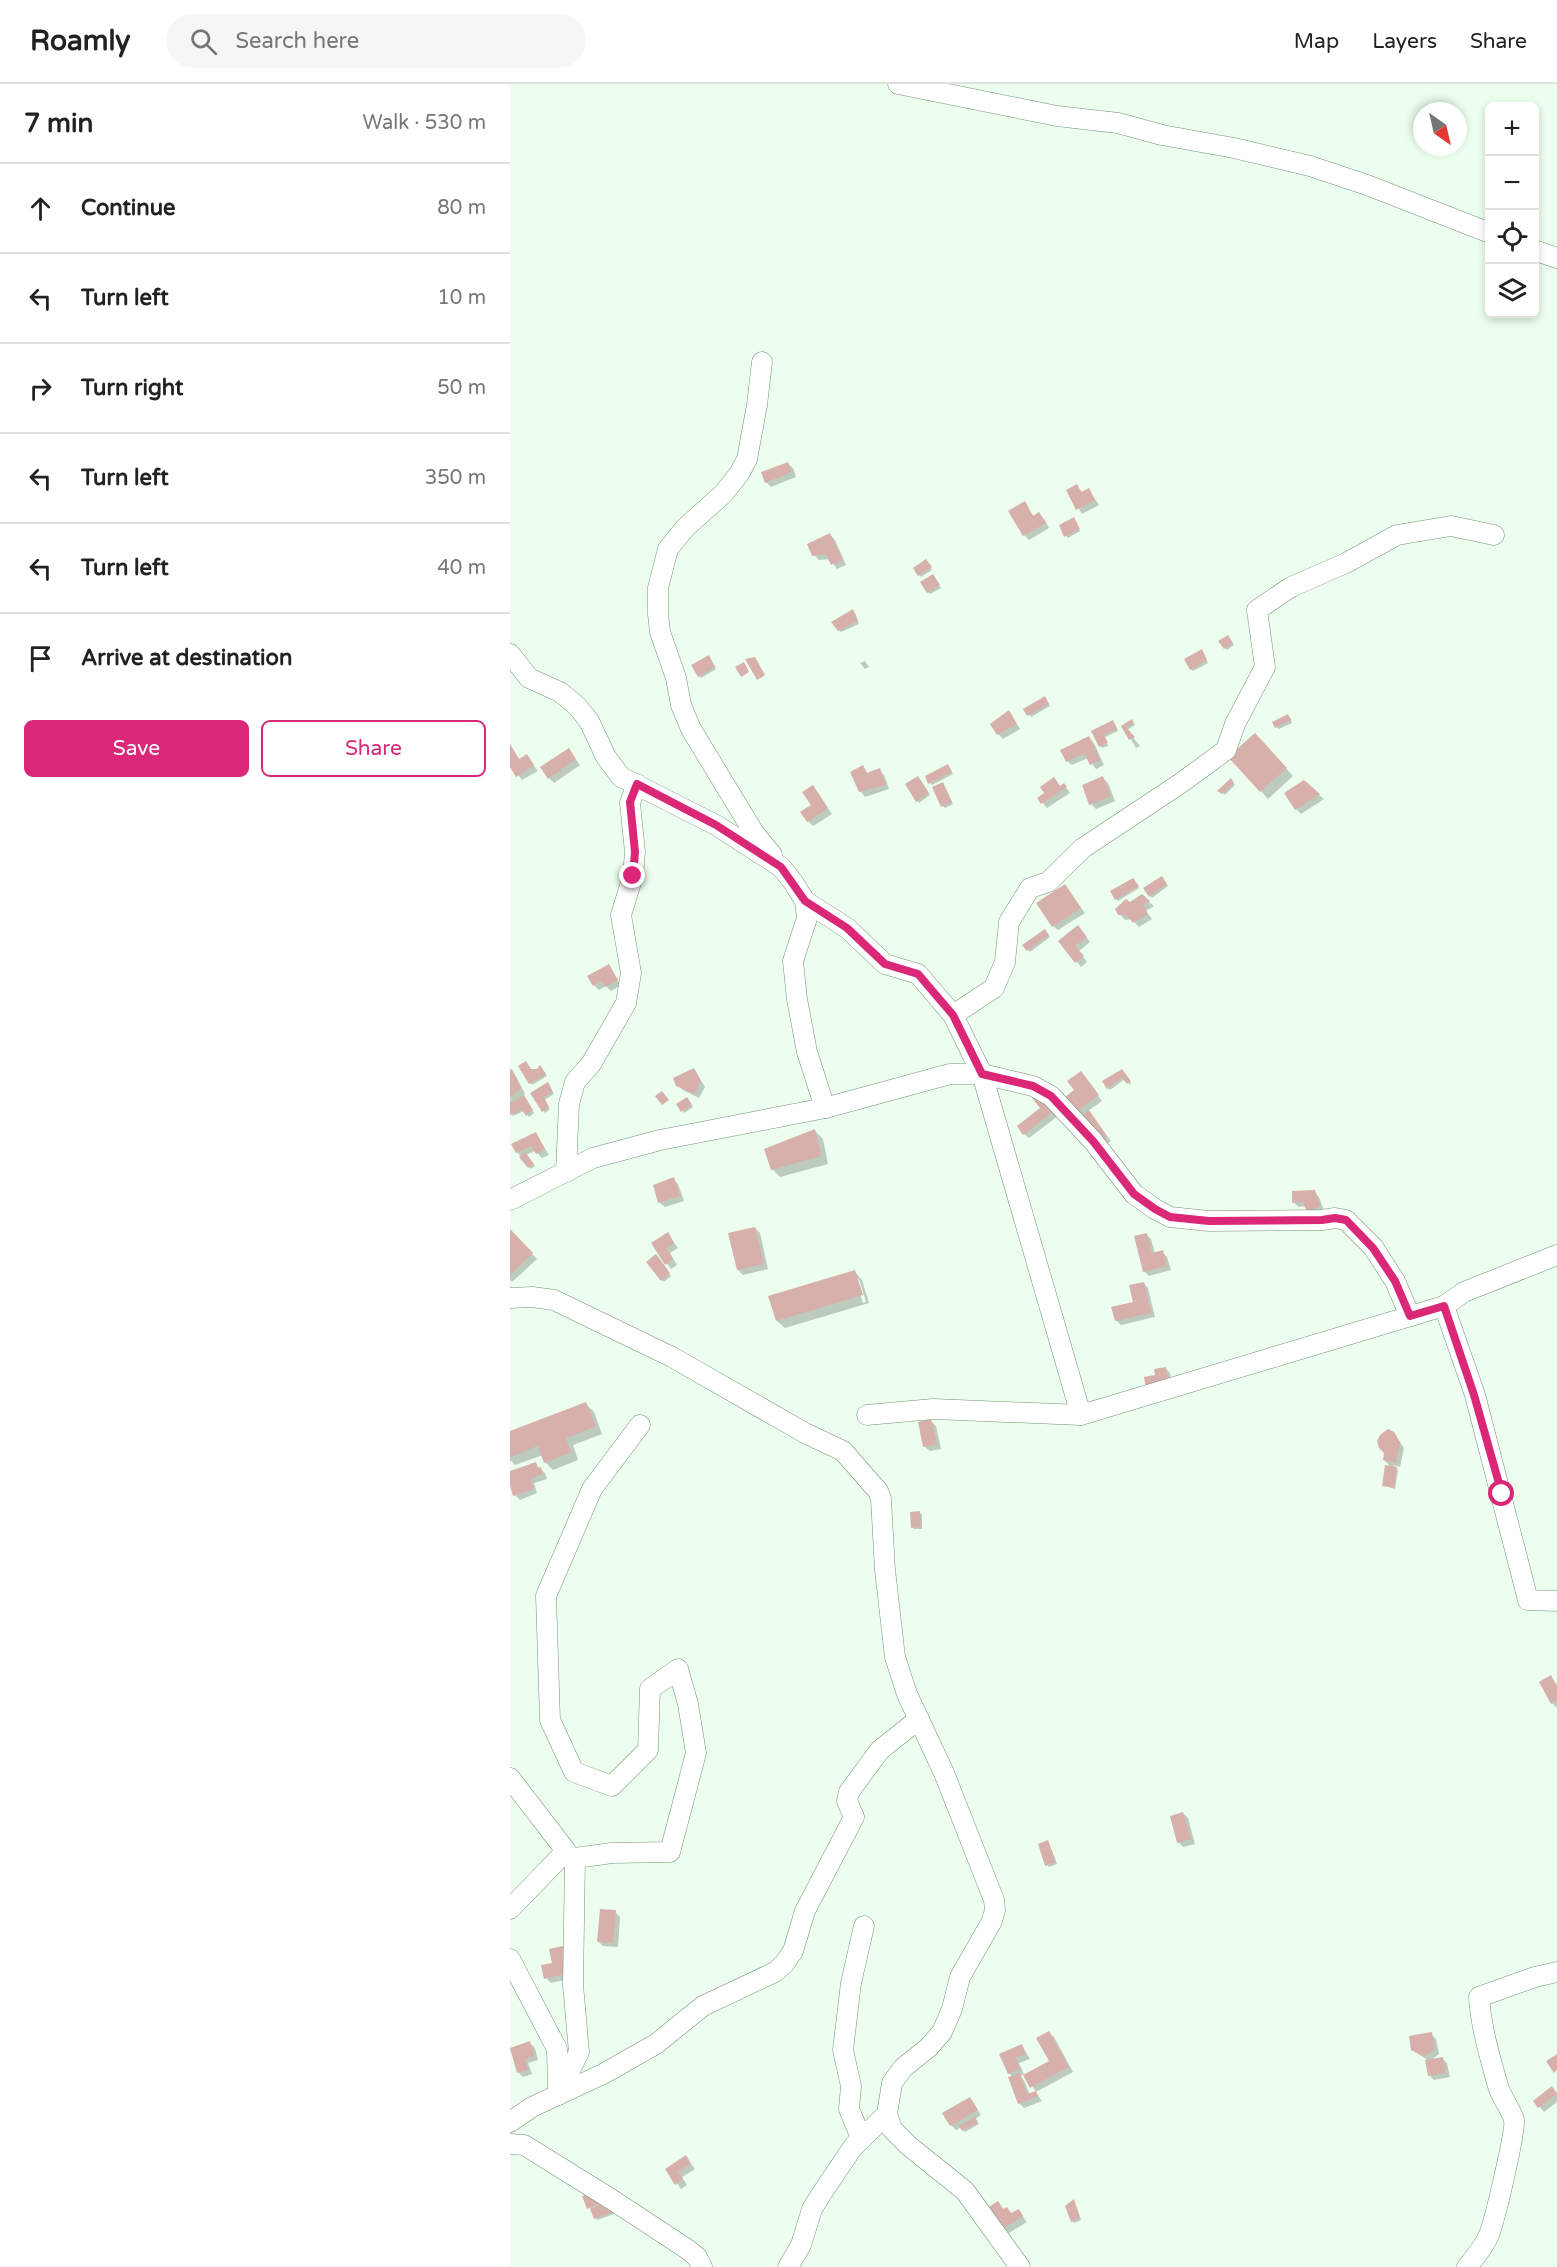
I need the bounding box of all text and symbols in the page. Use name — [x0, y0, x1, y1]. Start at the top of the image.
search box — [166, 14, 586, 68]
text: Roamly — [30, 24, 130, 58]
icon: search — [187, 25, 220, 58]
text: Search here — [235, 28, 359, 54]
text: Map — [1294, 29, 1339, 54]
text: Layers — [1372, 29, 1437, 54]
text: Share — [1470, 29, 1527, 54]
north arrow — [1413, 102, 1467, 156]
map controls — [1485, 102, 1539, 318]
button: + — [1485, 102, 1539, 156]
text: 7 min — [24, 108, 93, 139]
text: Walk · 530 m — [363, 111, 486, 135]
button: − — [1485, 156, 1539, 210]
icon: ahead — [24, 192, 57, 225]
text: Continue — [81, 195, 176, 221]
text: 80 m — [437, 196, 486, 220]
button: locate — [1485, 210, 1539, 264]
button: layers — [1485, 264, 1539, 318]
icon: left — [24, 282, 57, 315]
text: Turn left — [81, 285, 169, 311]
text: 10 m — [437, 286, 486, 310]
icon: right — [24, 372, 57, 405]
text: Turn right — [81, 375, 183, 401]
text: 50 m — [437, 376, 486, 400]
icon: left — [24, 462, 57, 495]
text: Turn left — [81, 465, 169, 491]
text: 350 m — [425, 466, 486, 490]
icon: left — [24, 552, 57, 585]
text: Turn left — [81, 555, 169, 581]
text: 40 m — [437, 556, 486, 580]
icon: arrive — [24, 642, 57, 675]
text: Arrive at destination — [81, 645, 292, 671]
button: Save — [24, 720, 249, 777]
button: Share — [261, 720, 486, 777]
route end — [619, 862, 645, 888]
route start — [1488, 1480, 1514, 1506]

